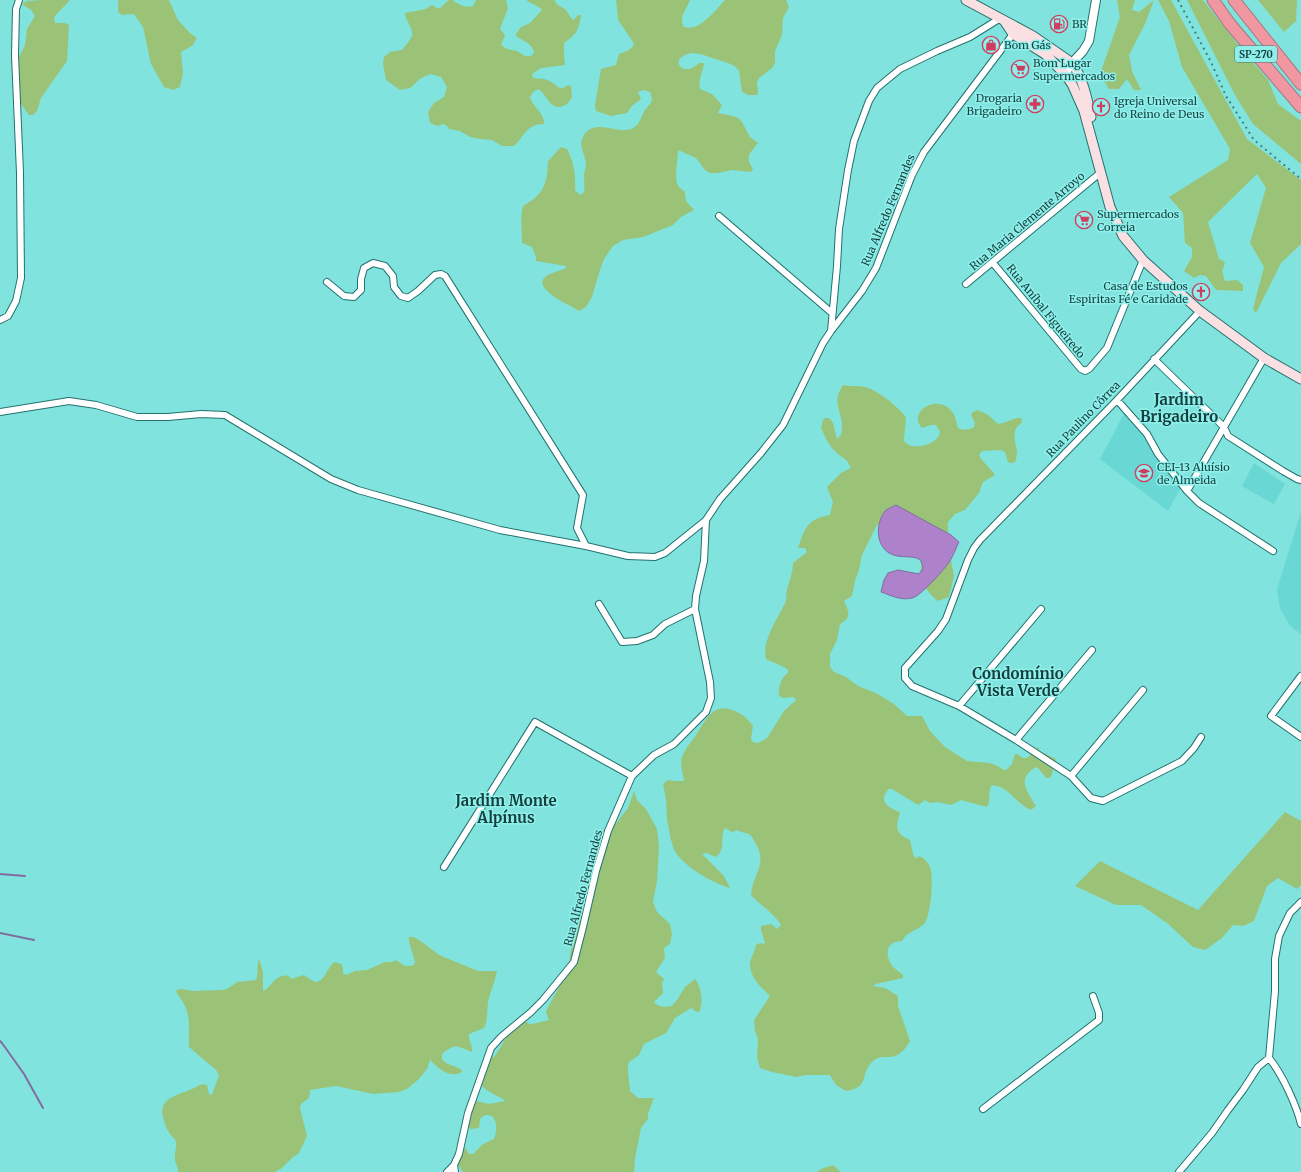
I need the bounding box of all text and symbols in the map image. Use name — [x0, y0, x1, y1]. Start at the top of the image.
fuel station icon: BR — [1049, 14, 1069, 34]
place label: BR — [1072, 17, 1087, 31]
shop icon: Bom Gás — [981, 35, 1001, 55]
place label: Bom Gás — [1004, 38, 1051, 52]
road number: SP-270 — [1235, 46, 1277, 62]
place label: Bom Lugar Supermercados — [1033, 56, 1115, 83]
supermarket icon: Bom Lugar Supermercados — [1010, 59, 1030, 79]
place label: Drogaria Brigadeiro — [967, 91, 1023, 118]
pharmacy icon: Drogaria Brigadeiro — [1025, 94, 1045, 114]
place label: Igreja Universal do Reino de Deus — [1114, 94, 1204, 121]
church icon: Igreja Universal do Reino de Deus — [1091, 97, 1111, 117]
street label: Rua Alfredo Fernandes — [858, 152, 918, 268]
street label: Rua Maria Clemente Arroyo — [967, 168, 1088, 273]
place label: Supermercados Correia — [1097, 207, 1179, 234]
supermarket icon: Supermercados Correia — [1074, 210, 1094, 230]
street label: Rua Aníbal Figueiredo — [1004, 261, 1089, 361]
place label: Casa de Estudos Espiritas Fé e Caridade — [1069, 279, 1188, 306]
church icon: Casa de Estudos Espiritas Fé e Caridade — [1191, 282, 1211, 302]
street label: Rua Paulino Côrrea — [1043, 378, 1123, 460]
district label: Jardim Brigadeiro — [1140, 390, 1218, 426]
place label: CEI-13 Aluísio de Almeida — [1157, 460, 1230, 487]
school or university icon: CEI-13 Aluísio de Almeida — [1134, 463, 1154, 483]
district label: Condomínio Vista Verde — [972, 664, 1064, 700]
district label: Jardim Monte Alpínus — [454, 791, 557, 827]
street label: Rua Alfredo Fernandes — [561, 828, 605, 948]

